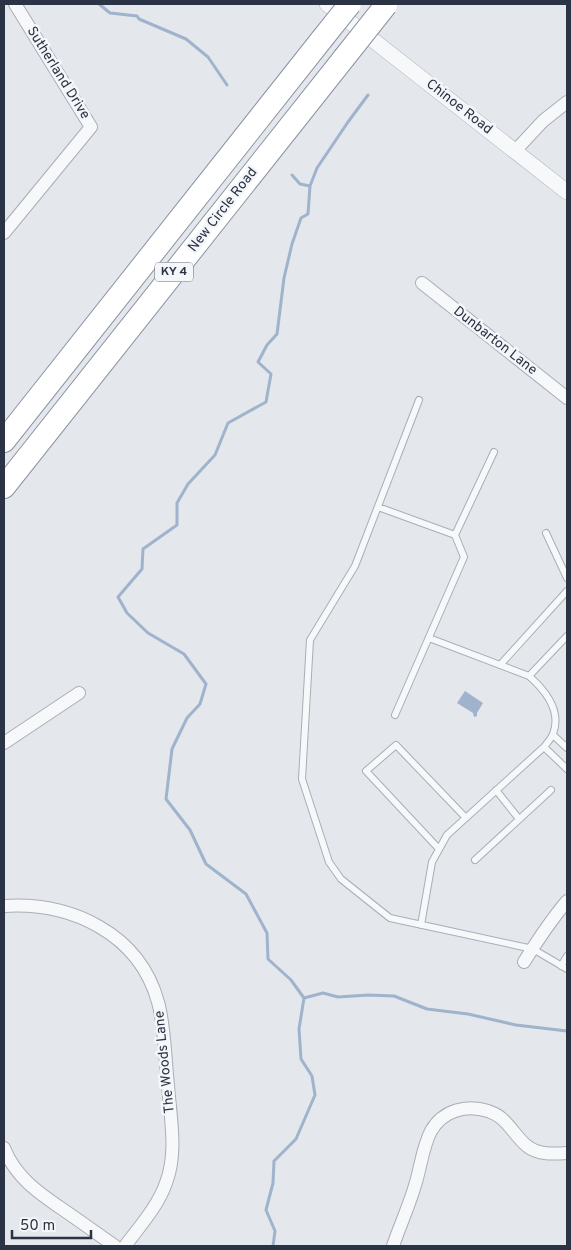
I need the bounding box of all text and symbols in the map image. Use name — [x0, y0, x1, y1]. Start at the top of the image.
street label: Sutherland Drive — [23, 24, 93, 122]
street label: Chinoe Road — [422, 76, 496, 138]
street label: New Circle Road — [185, 164, 261, 256]
road number: KY 4 — [155, 262, 193, 282]
street label: Dunbarton Lane — [450, 303, 540, 379]
street label: The Woods Lane — [151, 1010, 179, 1114]
scale bar — [12, 1208, 91, 1240]
text: 50 m — [20, 1217, 55, 1236]

